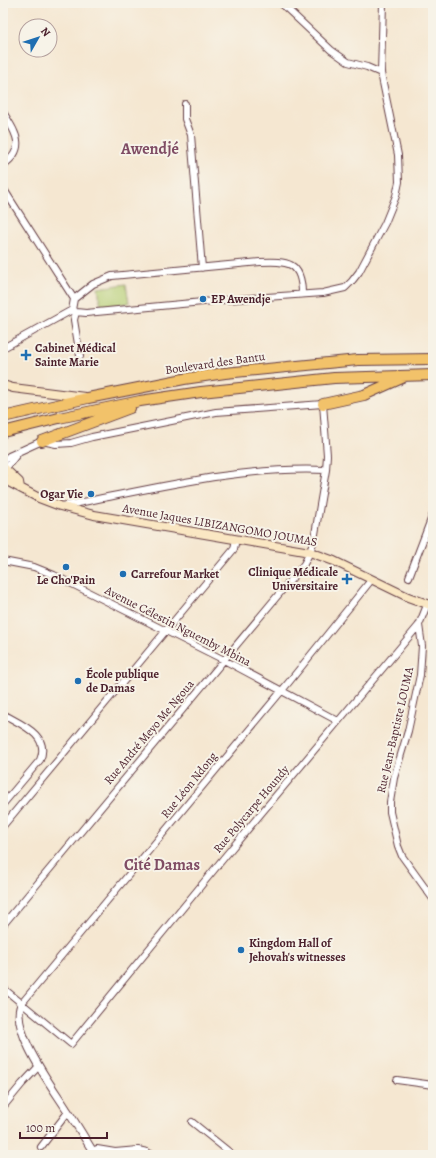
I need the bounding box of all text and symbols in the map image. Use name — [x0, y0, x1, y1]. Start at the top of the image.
north arrow — [18, 18, 58, 58]
text: N — [37, 24, 54, 40]
district label: Awendjé — [120, 138, 179, 160]
place label: EP Awendje — [211, 291, 271, 307]
marker: EP Awendje — [198, 294, 208, 304]
place label: Cabinet Médical Sainte Marie — [35, 340, 116, 370]
street label: Boulevard des Bantu — [164, 348, 266, 378]
marker: Cabinet Médical Sainte Marie — [20, 349, 32, 361]
place label: Ogar Vie — [40, 486, 83, 502]
marker: Ogar Vie — [86, 489, 96, 499]
street label: Avenue Jaques LIBIZANGOMO JOUMAS — [120, 500, 319, 550]
marker: Le Cho'Pain — [61, 562, 71, 572]
place label: Clinique Médicale Universitaire — [248, 564, 338, 594]
place label: Carrefour Market — [131, 566, 219, 582]
marker: Carrefour Market — [118, 569, 128, 579]
place label: Le Cho'Pain — [37, 572, 95, 588]
marker: Clinique Médicale Universitaire — [341, 573, 353, 585]
street label: Avenue Célestin Nguemby Mbina — [101, 582, 254, 670]
street label: Rue Jean-Baptiste LOUMA — [373, 664, 418, 795]
place label: École publique de Damas — [86, 666, 159, 696]
marker: École publique de Damas — [73, 676, 83, 686]
street label: Rue André Meyo Me Ngoua — [100, 676, 198, 788]
street label: Rue Léon Ndong — [157, 748, 221, 822]
street label: Rue Polycarpe Houndy — [209, 761, 293, 856]
district label: Cité Damas — [124, 854, 200, 876]
place label: Kingdom Hall of Jehovah's witnesses — [249, 935, 346, 965]
marker: Kingdom Hall of Jehovah's witnesses — [236, 945, 246, 955]
scale bar — [20, 1114, 107, 1140]
text: 100 m — [26, 1120, 55, 1136]

